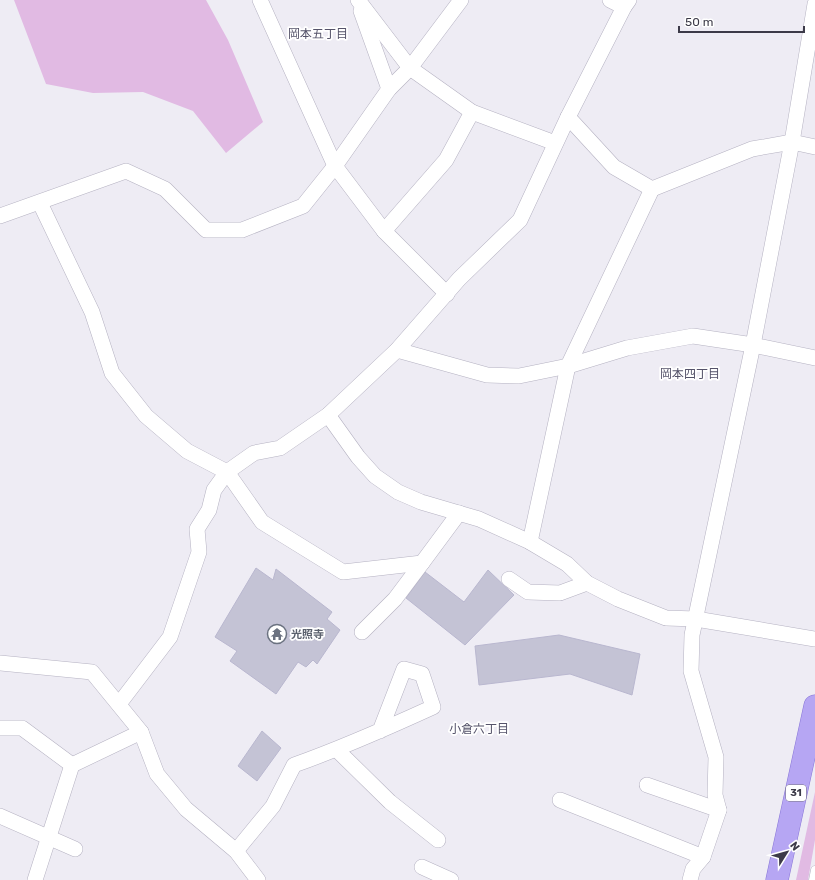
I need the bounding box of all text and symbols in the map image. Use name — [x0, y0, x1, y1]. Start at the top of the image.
scale bar — [679, 8, 804, 34]
text: 50 m — [685, 15, 713, 29]
district label: 岡本五丁目 — [288, 27, 348, 41]
district label: 岡本四丁目 — [660, 367, 720, 381]
temple icon: 光照寺 — [266, 623, 288, 645]
place label: 光照寺 — [291, 628, 324, 641]
district label: 小倉六丁目 — [449, 722, 509, 736]
road number: 31 — [786, 785, 806, 801]
north arrow — [767, 832, 807, 872]
text: N — [787, 839, 802, 853]

